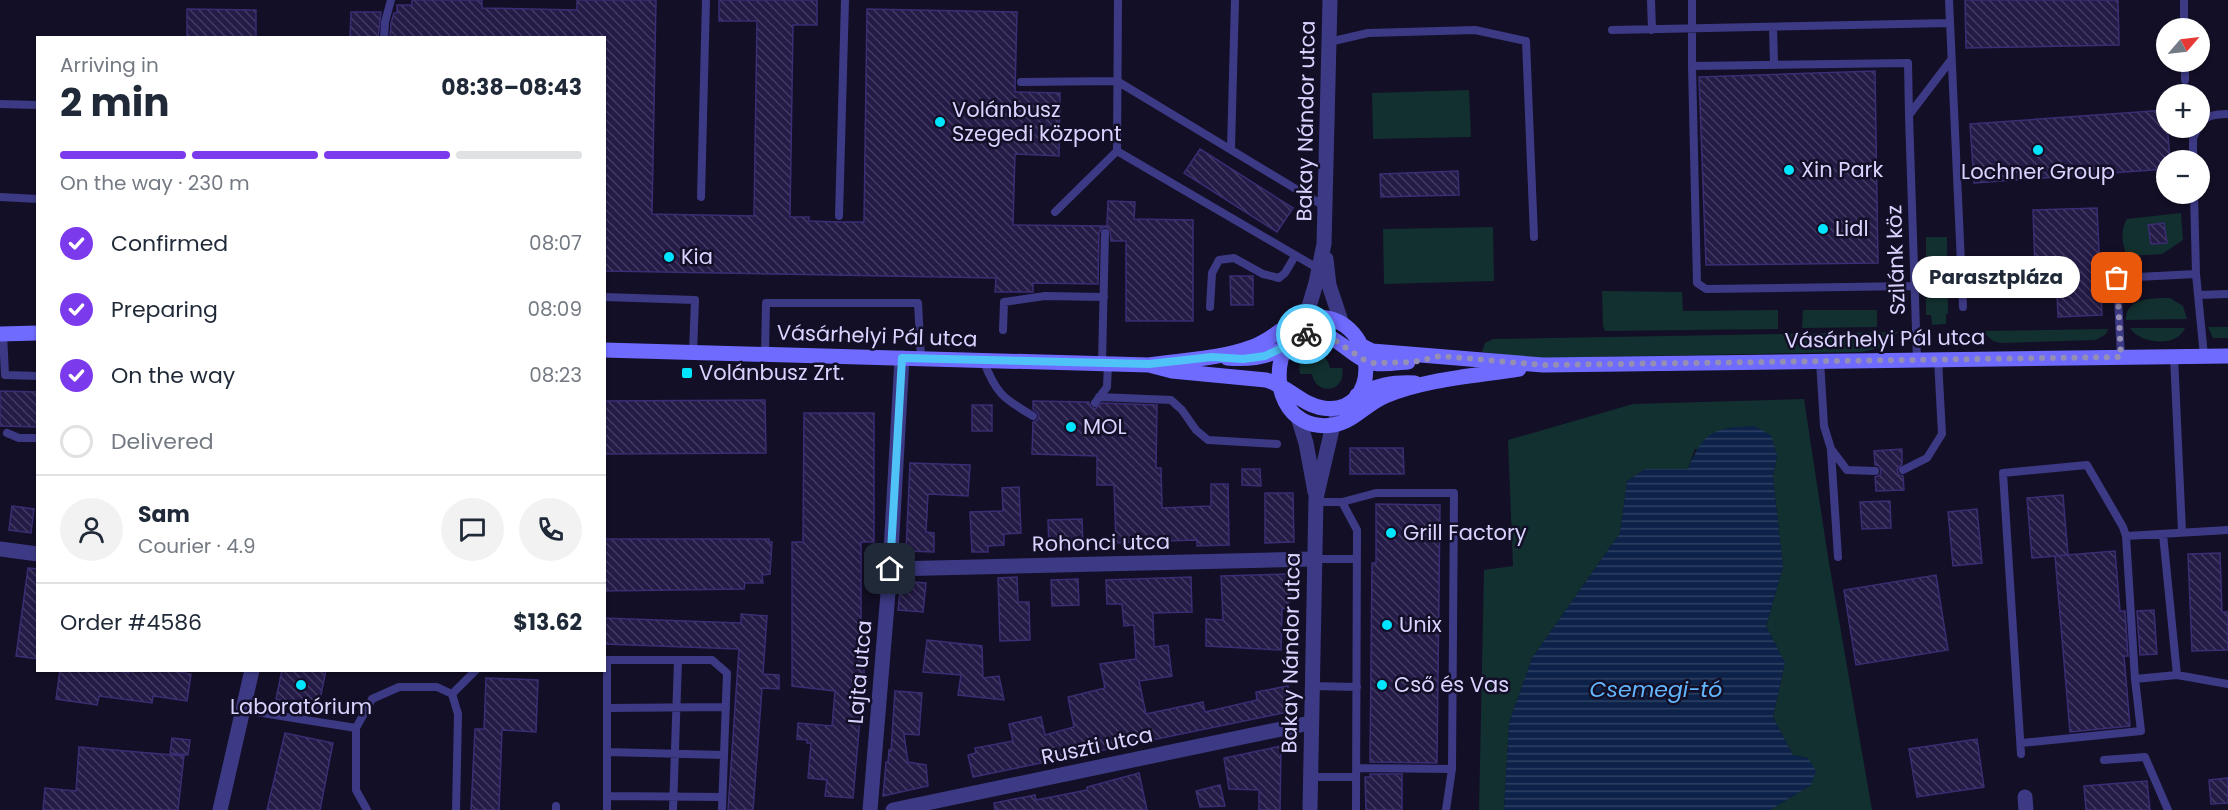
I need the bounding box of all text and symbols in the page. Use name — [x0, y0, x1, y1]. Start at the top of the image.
north arrow — [2156, 18, 2210, 72]
map controls — [2156, 18, 2210, 204]
street label: Bakay Nándor utca — [1289, 20, 1322, 222]
text: Arriving in — [60, 51, 159, 79]
text: 08:38–08:43 — [441, 72, 582, 103]
text: 2 min — [60, 75, 170, 130]
button: + — [2156, 84, 2210, 138]
place label: Volánbusz Szegedi központ — [952, 95, 1122, 148]
marker: Volánbusz Szegedi központ — [933, 115, 947, 129]
marker: Lochner Group — [2031, 143, 2045, 157]
button: − — [2156, 150, 2210, 204]
place label: Xin Park — [1801, 155, 1883, 184]
place label: Lochner Group — [1961, 157, 2115, 186]
marker: Xin Park — [1782, 163, 1796, 177]
text: On the way · 230 m — [60, 169, 250, 197]
street label: Szilánk köz — [1879, 204, 1912, 316]
place label: Lidl — [1835, 214, 1869, 243]
marker: Lidl — [1816, 222, 1830, 236]
icon: check — [60, 227, 93, 260]
text: Confirmed — [111, 228, 228, 259]
text: 08:07 — [529, 229, 582, 257]
place label: Kia — [681, 242, 713, 271]
marker: Kia — [662, 250, 676, 264]
pin — [2091, 252, 2142, 303]
callout: Parasztpláza — [1913, 257, 2081, 299]
icon: bag — [2100, 261, 2133, 294]
text: Parasztpláza — [1929, 263, 2063, 291]
icon: check — [60, 293, 93, 326]
text: Preparing — [111, 294, 218, 325]
text: 08:09 — [527, 295, 582, 323]
courier — [1276, 304, 1336, 364]
street label: Vásárhelyi Pál utca — [776, 318, 978, 353]
icon: bike — [1290, 318, 1323, 351]
street label: Vásárhelyi Pál utca — [1784, 322, 1986, 355]
place label: Volánbusz Zrt. — [699, 358, 844, 387]
icon: check — [60, 359, 93, 392]
text: On the way — [111, 360, 235, 391]
text: 08:23 — [529, 361, 582, 389]
marker: Volánbusz Zrt. — [680, 366, 694, 380]
place label: MOL — [1083, 412, 1127, 441]
marker: MOL — [1064, 420, 1078, 434]
text: Delivered — [111, 426, 214, 457]
button: person — [60, 498, 123, 561]
button: chat — [441, 498, 504, 561]
button: phone — [519, 498, 582, 561]
text: Sam — [138, 499, 190, 530]
place label: Grill Factory — [1403, 518, 1527, 547]
marker: Grill Factory — [1384, 526, 1398, 540]
street label: Rohonci utca — [1032, 527, 1170, 558]
text: Courier · 4.9 — [138, 532, 256, 560]
pin — [864, 543, 915, 594]
icon: home — [873, 552, 906, 585]
street label: Bakay Nándor utca — [1274, 552, 1307, 754]
text: Order #4586 — [60, 607, 202, 638]
text: $13.62 — [513, 607, 582, 638]
place label: Unix — [1399, 610, 1442, 639]
marker: Unix — [1380, 618, 1394, 632]
street label: Lajta utca — [841, 619, 878, 725]
place label: Cső és Vas — [1394, 670, 1509, 699]
water label: Csemegi-tó — [1590, 674, 1722, 705]
marker: Laboratórium — [294, 678, 308, 692]
marker: Cső és Vas — [1375, 678, 1389, 692]
place label: Laboratórium — [230, 692, 372, 721]
street label: Ruszti utca — [1039, 720, 1155, 771]

